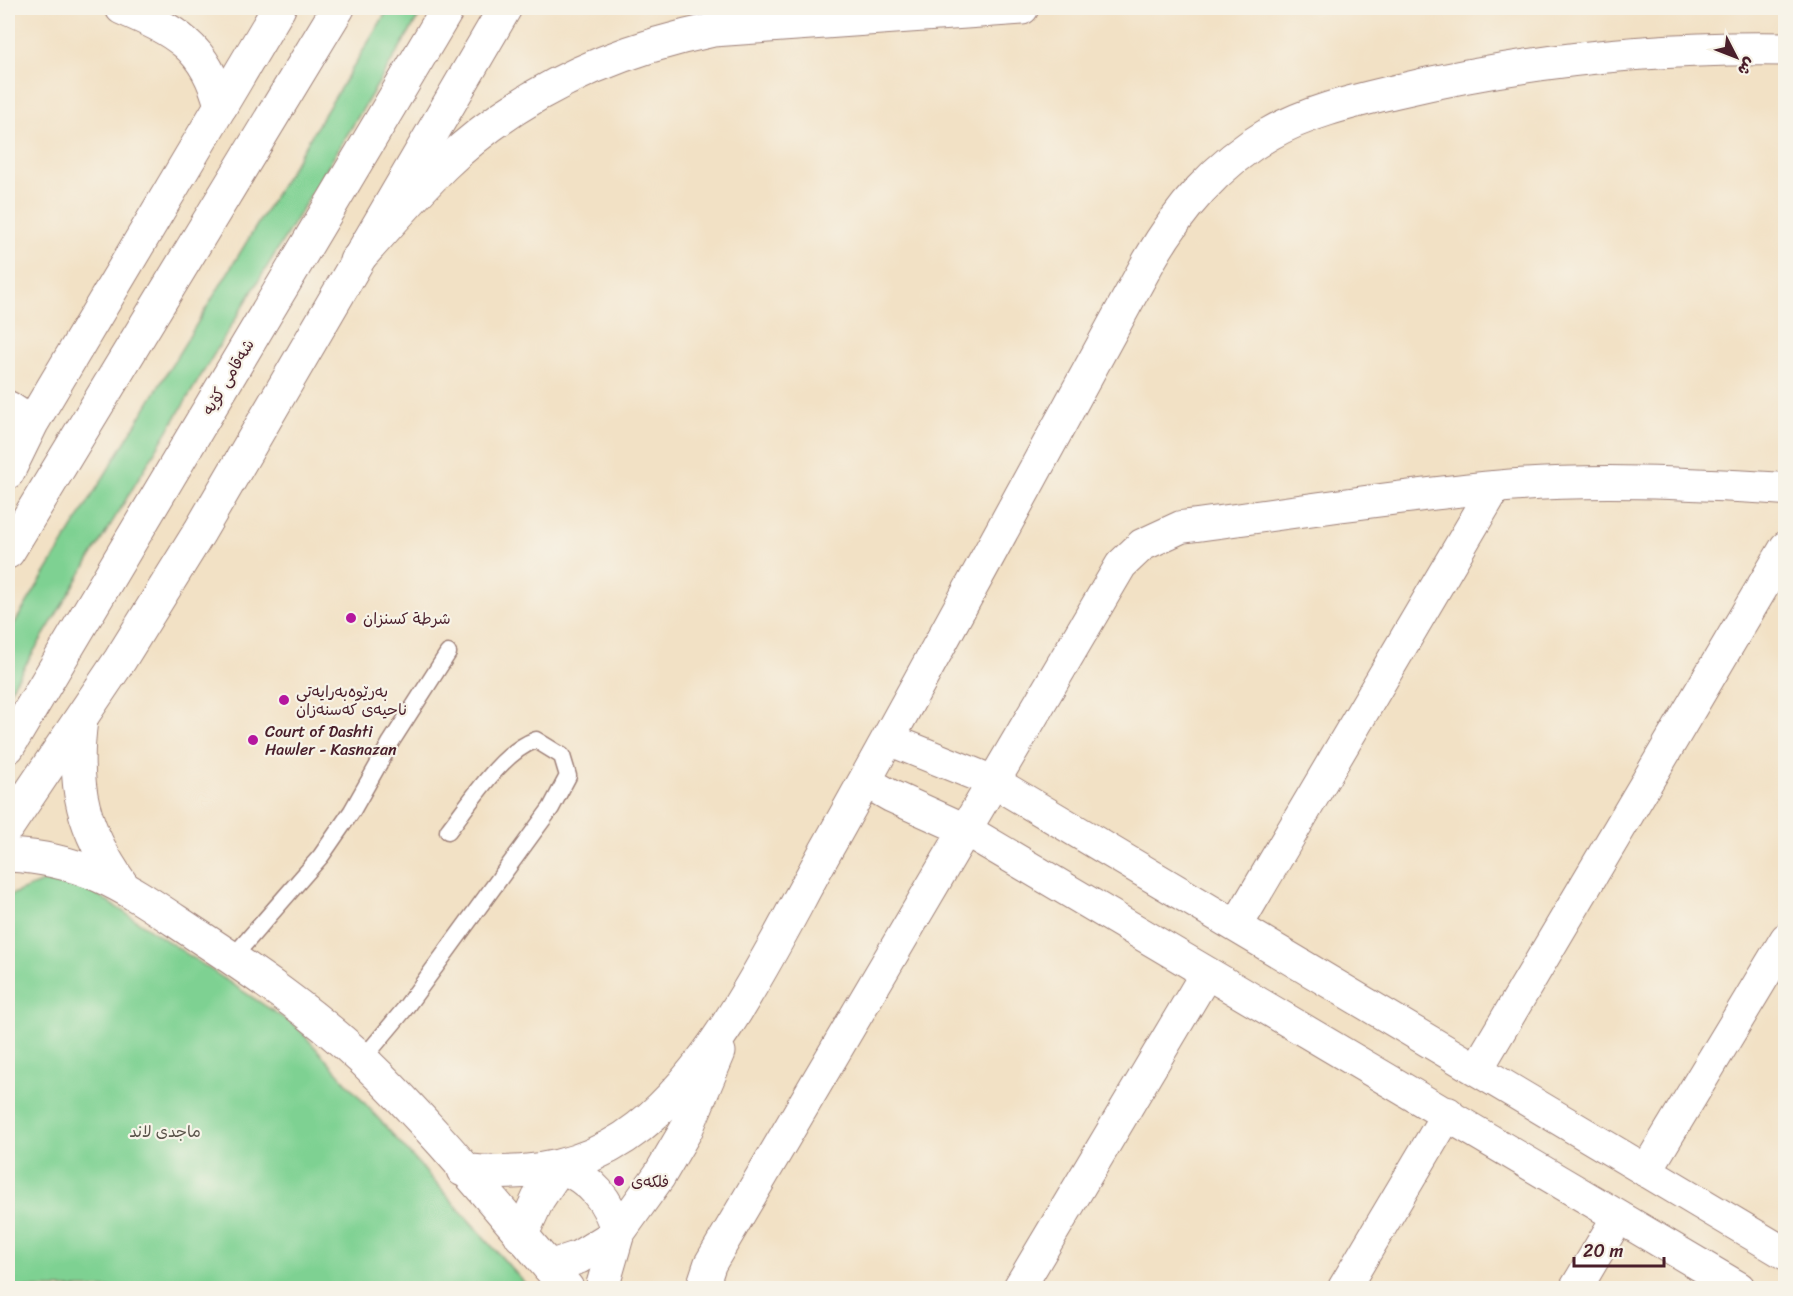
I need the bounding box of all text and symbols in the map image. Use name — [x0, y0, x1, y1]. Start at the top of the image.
north arrow — [1706, 27, 1766, 87]
text: ش — [1730, 50, 1763, 83]
street label: شەقامی کۆیە — [194, 333, 262, 421]
place label: شرطة كسنزان — [363, 604, 451, 633]
marker: شرطة كسنزان — [344, 611, 358, 625]
place label: بەرێوەبەرایەتی ناحیەی کەسنەزان — [296, 677, 407, 724]
marker: بەرێوەبەرایەتی ناحیەی کەسنەزان — [277, 693, 291, 707]
place label: Court of Dashti Hawler - Kasnazan — [265, 717, 397, 764]
marker: Court of Dashti Hawler - Kasnazan — [246, 733, 260, 747]
park label: ماجدی لاند — [129, 1117, 201, 1146]
place label: فلکەی — [631, 1167, 669, 1196]
marker: فلکەی — [612, 1174, 626, 1188]
scale bar — [1574, 1230, 1664, 1268]
text: 20 m — [1583, 1235, 1623, 1267]

